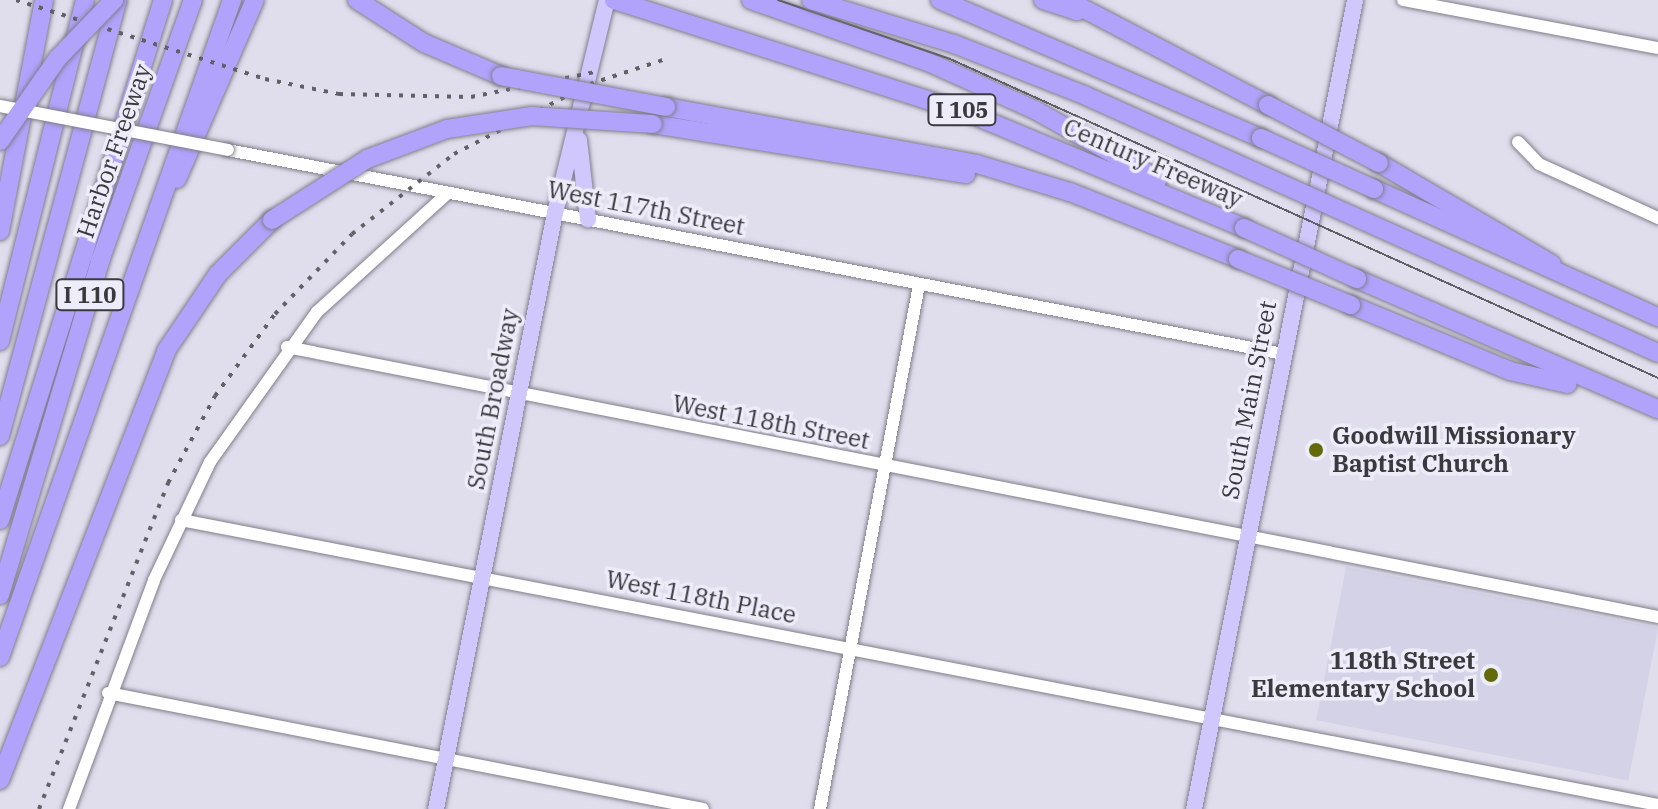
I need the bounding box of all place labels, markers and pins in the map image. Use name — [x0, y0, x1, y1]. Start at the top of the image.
place label: Goodwill Missionary Baptist Church — [1332, 422, 1576, 478]
marker: Goodwill Missionary Baptist Church — [1307, 441, 1325, 459]
place label: 118th Street Elementary School — [1251, 647, 1475, 703]
marker: 118th Street Elementary School — [1482, 666, 1500, 684]

